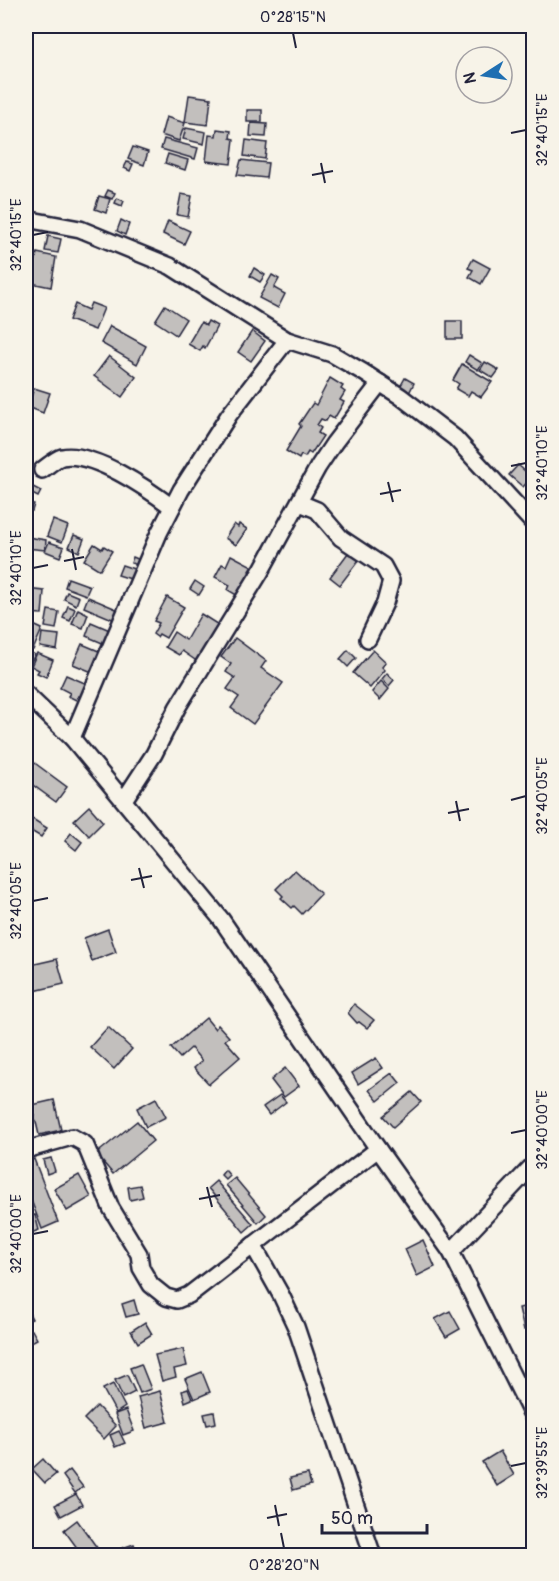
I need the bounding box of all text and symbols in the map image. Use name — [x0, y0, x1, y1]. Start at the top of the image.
text: 0°28'15"N — [260, 8, 326, 27]
north arrow — [454, 45, 514, 105]
text: N — [459, 70, 481, 85]
text: 32°40'15"E — [533, 93, 552, 167]
text: 32°40'15"E — [7, 198, 26, 272]
text: 32°40'10"E — [533, 425, 552, 501]
text: 32°40'10"E — [7, 530, 26, 606]
text: 32°40'05"E — [533, 757, 552, 835]
text: 32°40'05"E — [7, 862, 26, 940]
text: 32°40'00"E — [533, 1090, 552, 1170]
text: 32°40'00"E — [7, 1194, 26, 1274]
text: 32°39'55"E — [533, 1427, 552, 1499]
scale bar — [322, 1497, 427, 1535]
text: 50 m — [331, 1507, 373, 1530]
text: 0°28'20"N — [249, 1556, 319, 1575]

